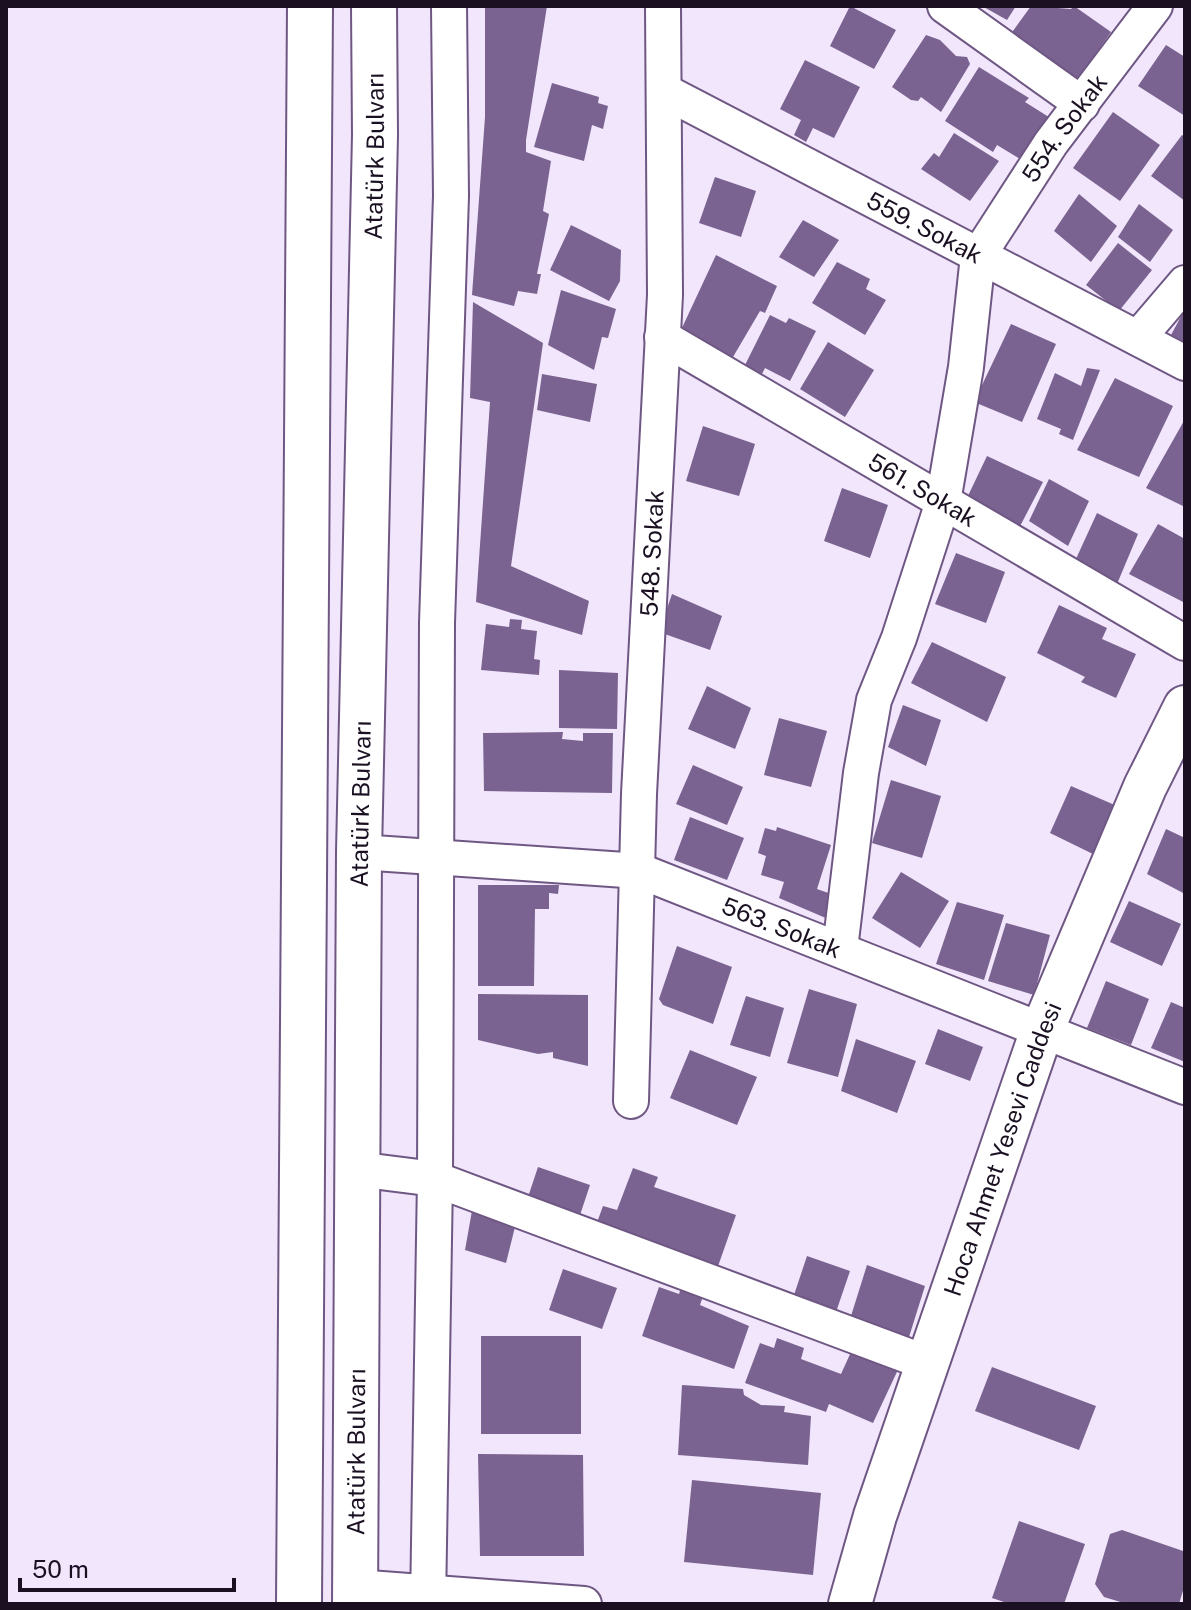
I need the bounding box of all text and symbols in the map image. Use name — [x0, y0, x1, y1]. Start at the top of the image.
street label: 554. Sokak — [1016, 68, 1112, 187]
street label: Atatürk Bulvarı — [359, 73, 389, 240]
street label: 559. Sokak — [862, 185, 987, 269]
street label: 561. Sokak — [863, 447, 982, 532]
street label: 548. Sokak — [634, 489, 669, 617]
street label: Atatürk Bulvarı — [345, 720, 376, 888]
street label: 563. Sokak — [718, 891, 845, 963]
street label: Hoca Ahmet Yesevi Caddesi — [938, 997, 1067, 1300]
street label: Atatürk Bulvarı — [341, 1368, 370, 1536]
scale bar — [20, 1542, 234, 1592]
text: 50 m — [32, 1555, 89, 1583]

